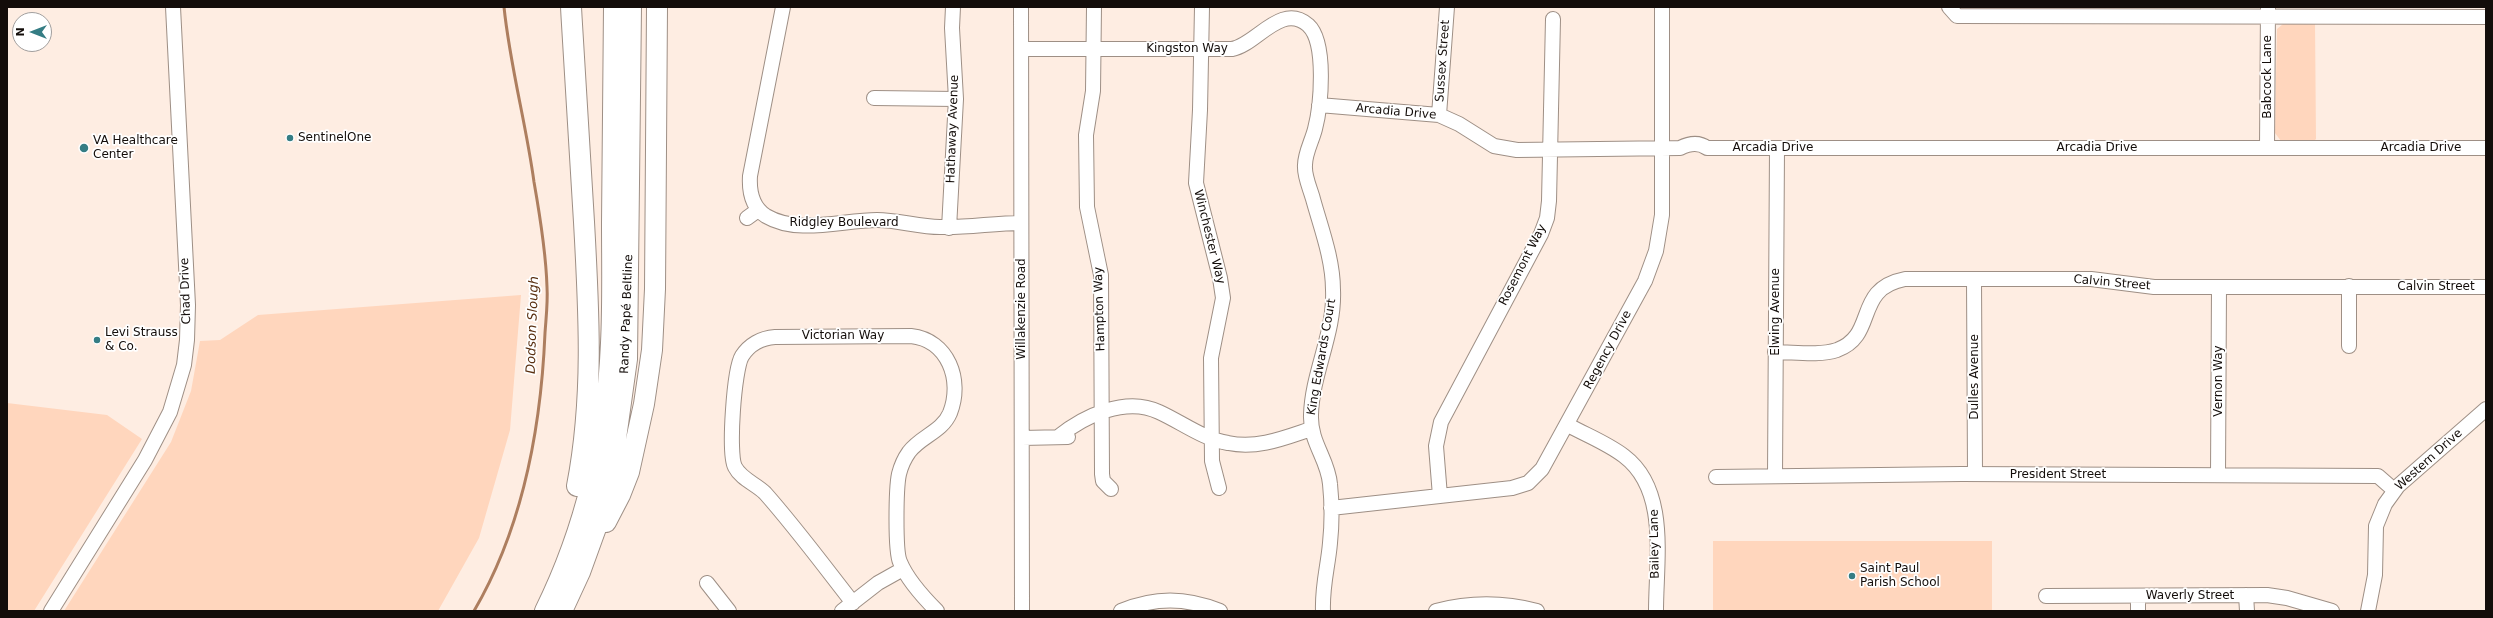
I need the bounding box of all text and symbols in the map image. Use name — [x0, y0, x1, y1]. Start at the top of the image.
north arrow — [12, 12, 52, 52]
street label: Sussex Street — [1433, 19, 1453, 103]
text: N — [14, 27, 27, 37]
street label: Babcock Lane — [2261, 35, 2275, 119]
street label: Kingston Way — [1146, 42, 1228, 56]
street label: Hathaway Avenue — [944, 74, 962, 184]
street label: Arcadia Drive — [1355, 101, 1437, 123]
place label: SentinelOne — [298, 131, 371, 145]
marker: SentinelOne — [285, 133, 295, 143]
place label: VA Healthcare Center — [93, 134, 178, 162]
street label: Arcadia Drive — [1733, 141, 1813, 155]
street label: Arcadia Drive — [2057, 141, 2137, 155]
street label: Arcadia Drive — [2381, 141, 2461, 155]
marker: VA Healthcare Center — [78, 142, 90, 154]
street label: Winchester Way — [1190, 188, 1228, 286]
street label: Ridgley Boulevard — [789, 216, 899, 230]
street label: Rosemont Way — [1496, 222, 1550, 308]
street label: Randy Papé Beltline — [618, 254, 636, 374]
street label: Chad Drive — [178, 257, 194, 325]
street label: Willakenzie Road — [1015, 258, 1029, 360]
street label: Hampton Way — [1091, 266, 1109, 352]
street label: Elwing Avenue — [1769, 268, 1783, 356]
street label: Calvin Street — [2073, 272, 2151, 294]
water label: Dodson Slough — [523, 276, 543, 374]
street label: Calvin Street — [2397, 280, 2475, 294]
street label: King Edwards Court — [1305, 298, 1339, 416]
street label: Regency Drive — [1581, 308, 1635, 392]
place label: Levi Strauss & Co. — [105, 326, 178, 354]
street label: Victorian Way — [802, 329, 884, 343]
street label: Dulles Avenue — [1968, 334, 1982, 420]
marker: Levi Strauss & Co. — [92, 335, 102, 345]
street label: Vernon Way — [2212, 345, 2226, 417]
street label: Western Drive — [2393, 426, 2465, 494]
street label: President Street — [2010, 468, 2106, 482]
street label: Bailey Lane — [1647, 509, 1663, 579]
place label: Saint Paul Parish School — [1860, 562, 1940, 590]
marker: Saint Paul Parish School — [1847, 571, 1857, 581]
street label: Waverly Street — [2146, 589, 2234, 603]

